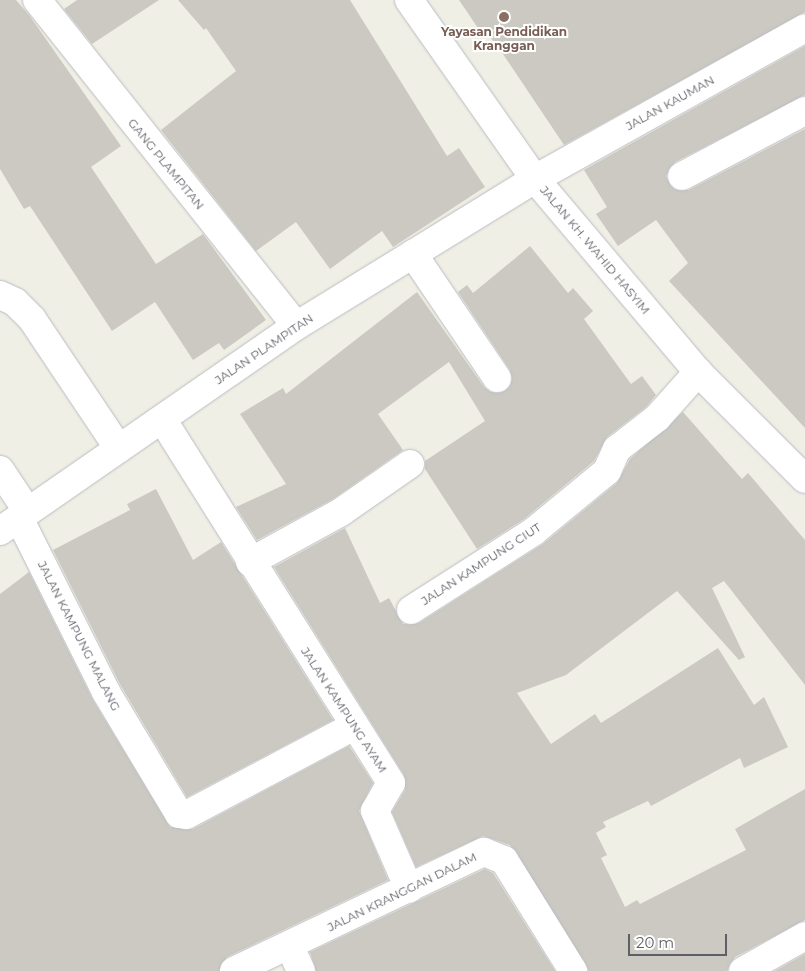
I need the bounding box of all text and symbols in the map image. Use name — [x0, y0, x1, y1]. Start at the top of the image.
marker: Yayasan Pendidikan Kranggan — [498, 11, 510, 23]
place label: Yayasan Pendidikan Kranggan — [441, 25, 567, 53]
street label: JALAN KAUMAN — [623, 73, 717, 133]
street label: GANG PLAMPITAN — [125, 116, 207, 212]
street label: JALAN KH. WAHID HASYIM — [537, 183, 653, 317]
street label: JALAN PLAMPITAN — [212, 311, 316, 387]
street label: JALAN KAMPUNG CIUT — [418, 520, 544, 608]
street label: JALAN KAMPUNG MALANG — [35, 559, 123, 713]
street label: JALAN KAMPUNG AYAM — [298, 645, 390, 775]
street label: JALAN KRANGGAN DALAM — [325, 850, 479, 934]
scale bar — [630, 924, 729, 956]
text: 20 m — [636, 933, 674, 952]

